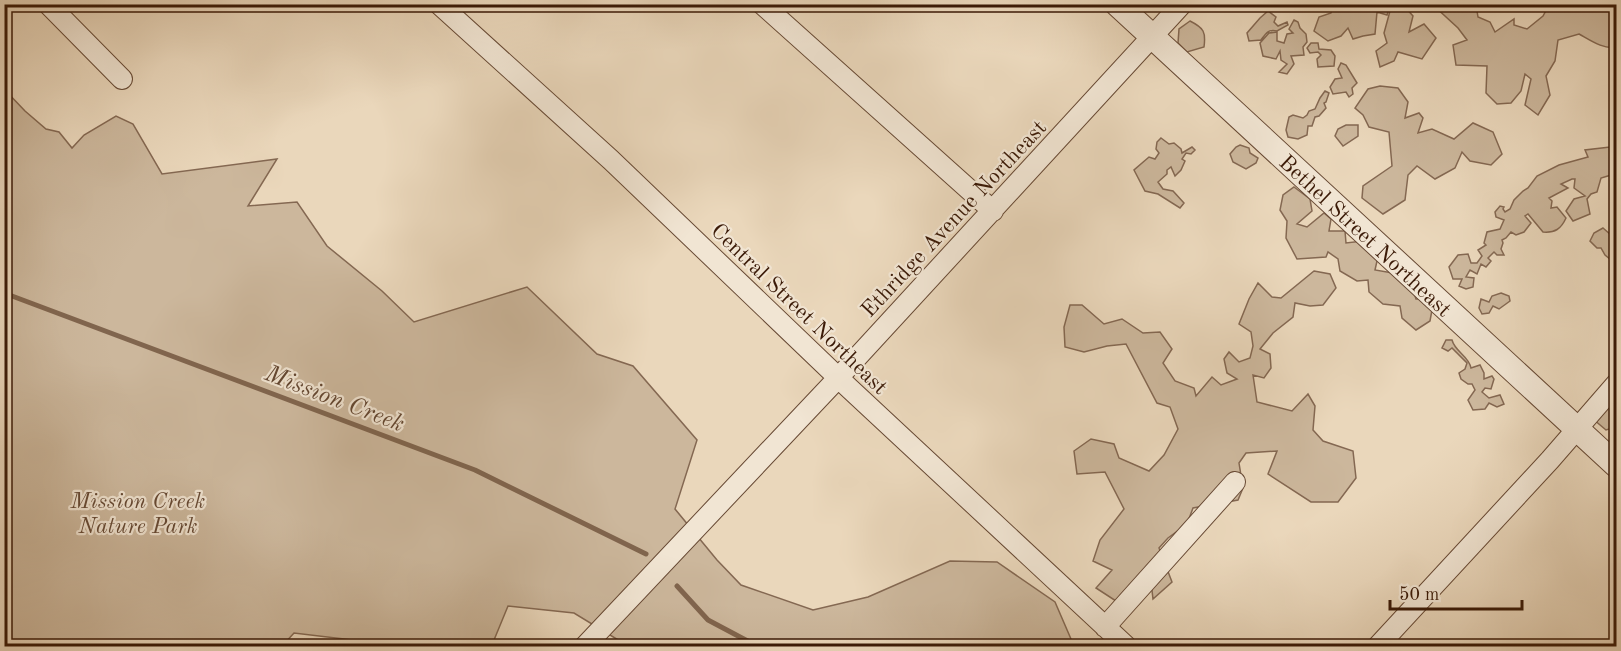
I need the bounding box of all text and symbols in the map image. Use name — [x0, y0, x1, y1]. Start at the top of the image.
street label: Ethridge Avenue Northeast — [858, 117, 1051, 322]
street label: Bethel Street Northeast — [1274, 151, 1455, 322]
street label: Central Street Northeast — [706, 220, 891, 399]
water label: Mission Creek — [260, 362, 407, 437]
park label: Mission Creek Nature Park — [70, 491, 206, 538]
scale bar — [1390, 573, 1522, 611]
text: 50 m — [1399, 586, 1439, 604]

